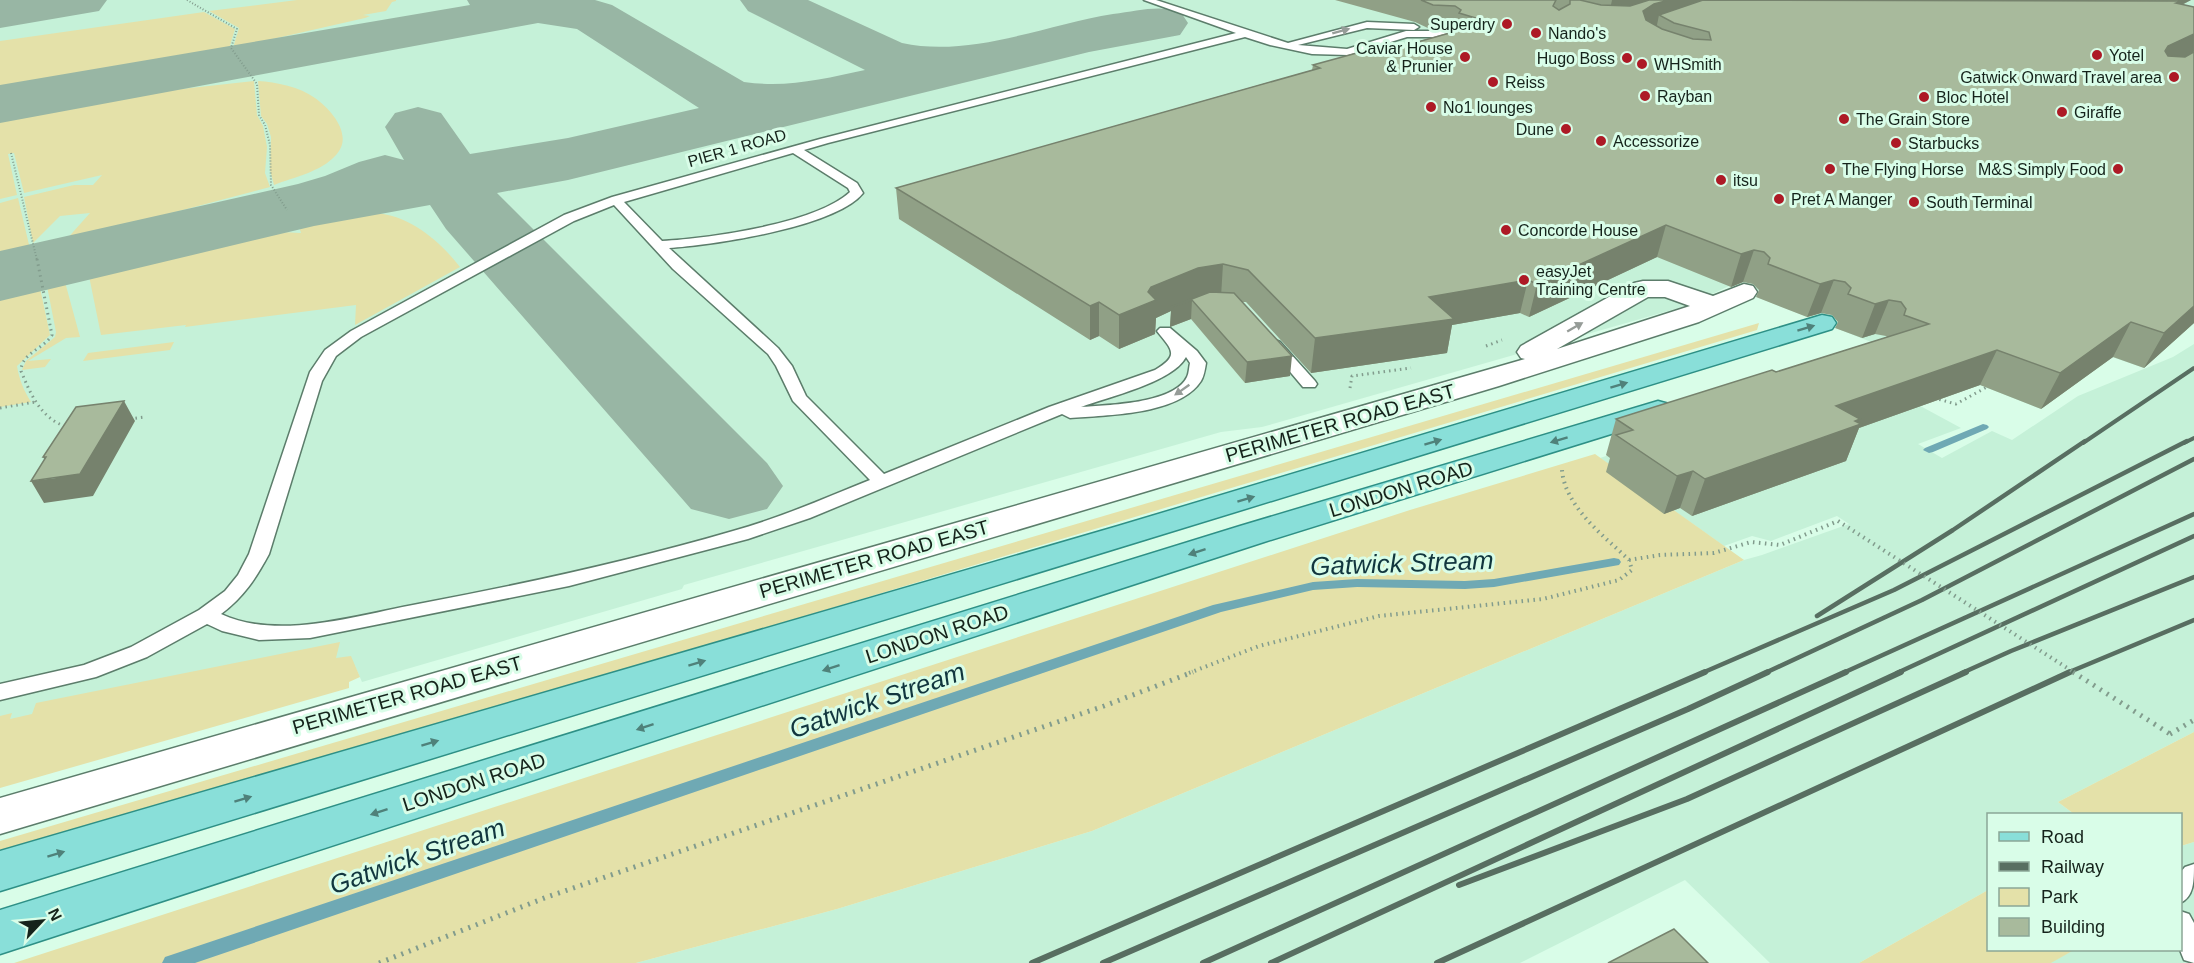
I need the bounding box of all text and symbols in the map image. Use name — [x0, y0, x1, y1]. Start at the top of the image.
place label: Superdry — [1430, 16, 1495, 33]
marker: Superdry — [1500, 17, 1514, 31]
place label: Nando's — [1548, 25, 1606, 42]
one-way arrow — [1332, 26, 1350, 36]
marker: Nando's — [1529, 26, 1543, 40]
place label: Caviar House & Prunier — [1356, 40, 1454, 75]
place label: Yotel — [2109, 47, 2144, 64]
marker: Yotel — [2090, 48, 2104, 62]
marker: Caviar House & Prunier — [1458, 50, 1472, 64]
place label: Hugo Boss — [1537, 50, 1615, 67]
marker: Hugo Boss — [1620, 51, 1634, 65]
place label: WHSmith — [1654, 56, 1722, 73]
marker: WHSmith — [1635, 57, 1649, 71]
place label: Gatwick Onward Travel area — [1960, 69, 2162, 86]
marker: Gatwick Onward Travel area — [2167, 70, 2181, 84]
place label: Reiss — [1505, 74, 1545, 91]
marker: Reiss — [1486, 75, 1500, 89]
place label: Rayban — [1657, 88, 1712, 105]
marker: Rayban — [1638, 89, 1652, 103]
place label: Bloc Hotel — [1936, 89, 2009, 106]
marker: Bloc Hotel — [1917, 90, 1931, 104]
place label: No1 lounges — [1443, 99, 1533, 116]
marker: No1 lounges — [1424, 100, 1438, 114]
place label: Giraffe — [2074, 104, 2122, 121]
marker: Giraffe — [2055, 105, 2069, 119]
place label: The Grain Store — [1856, 111, 1970, 128]
marker: The Grain Store — [1837, 112, 1851, 126]
place label: Dune — [1516, 121, 1554, 138]
marker: Dune — [1559, 122, 1573, 136]
street label: PIER 1 ROAD — [686, 126, 788, 170]
place label: Accessorize — [1613, 133, 1699, 150]
marker: Accessorize — [1594, 134, 1608, 148]
place label: Starbucks — [1908, 135, 1979, 152]
marker: Starbucks — [1889, 136, 1903, 150]
place label: The Flying Horse — [1842, 161, 1964, 178]
place label: M&S Simply Food — [1978, 161, 2106, 178]
marker: The Flying Horse — [1823, 162, 1837, 176]
marker: M&S Simply Food — [2111, 162, 2125, 176]
place label: itsu — [1733, 172, 1758, 189]
marker: itsu — [1714, 173, 1728, 187]
place label: Pret A Manger — [1791, 191, 1893, 208]
marker: Pret A Manger — [1772, 192, 1786, 206]
place label: South Terminal — [1926, 194, 2032, 211]
marker: South Terminal — [1907, 195, 1921, 209]
place label: Concorde House — [1518, 222, 1638, 239]
marker: Concorde House — [1499, 223, 1513, 237]
place label: easyJet Training Centre — [1536, 263, 1646, 298]
marker: easyJet Training Centre — [1517, 273, 1531, 287]
one-way arrow — [1567, 322, 1584, 332]
one-way arrow — [1797, 323, 1815, 332]
street label: PERIMETER ROAD EAST — [1223, 380, 1457, 466]
one-way arrow — [1610, 380, 1628, 389]
one-way arrow — [1175, 384, 1191, 396]
one-way arrow — [1424, 436, 1442, 446]
one-way arrow — [1550, 436, 1568, 446]
street label: LONDON ROAD — [1327, 457, 1475, 521]
one-way arrow — [1237, 494, 1255, 503]
street label: PERIMETER ROAD EAST — [757, 516, 991, 602]
water label: Gatwick Stream — [1310, 545, 1494, 581]
one-way arrow — [1188, 548, 1206, 557]
street label: LONDON ROAD — [863, 601, 1011, 667]
street label: PERIMETER ROAD EAST — [290, 652, 524, 738]
water label: Gatwick Stream — [785, 656, 969, 744]
one-way arrow — [688, 658, 706, 667]
one-way arrow — [822, 664, 840, 673]
one-way arrow — [636, 723, 654, 732]
one-way arrow — [421, 738, 439, 747]
street label: LONDON ROAD — [400, 749, 548, 815]
one-way arrow — [234, 794, 252, 803]
one-way arrow — [370, 808, 388, 817]
water label: Gatwick Stream — [325, 812, 509, 900]
legend — [1987, 813, 2182, 951]
text: Road — [2041, 827, 2084, 847]
one-way arrow — [47, 849, 65, 858]
text: Railway — [2041, 857, 2104, 877]
text: Park — [2041, 887, 2079, 907]
north arrow — [12, 891, 72, 951]
text: N — [45, 906, 65, 924]
text: Building — [2041, 917, 2105, 937]

